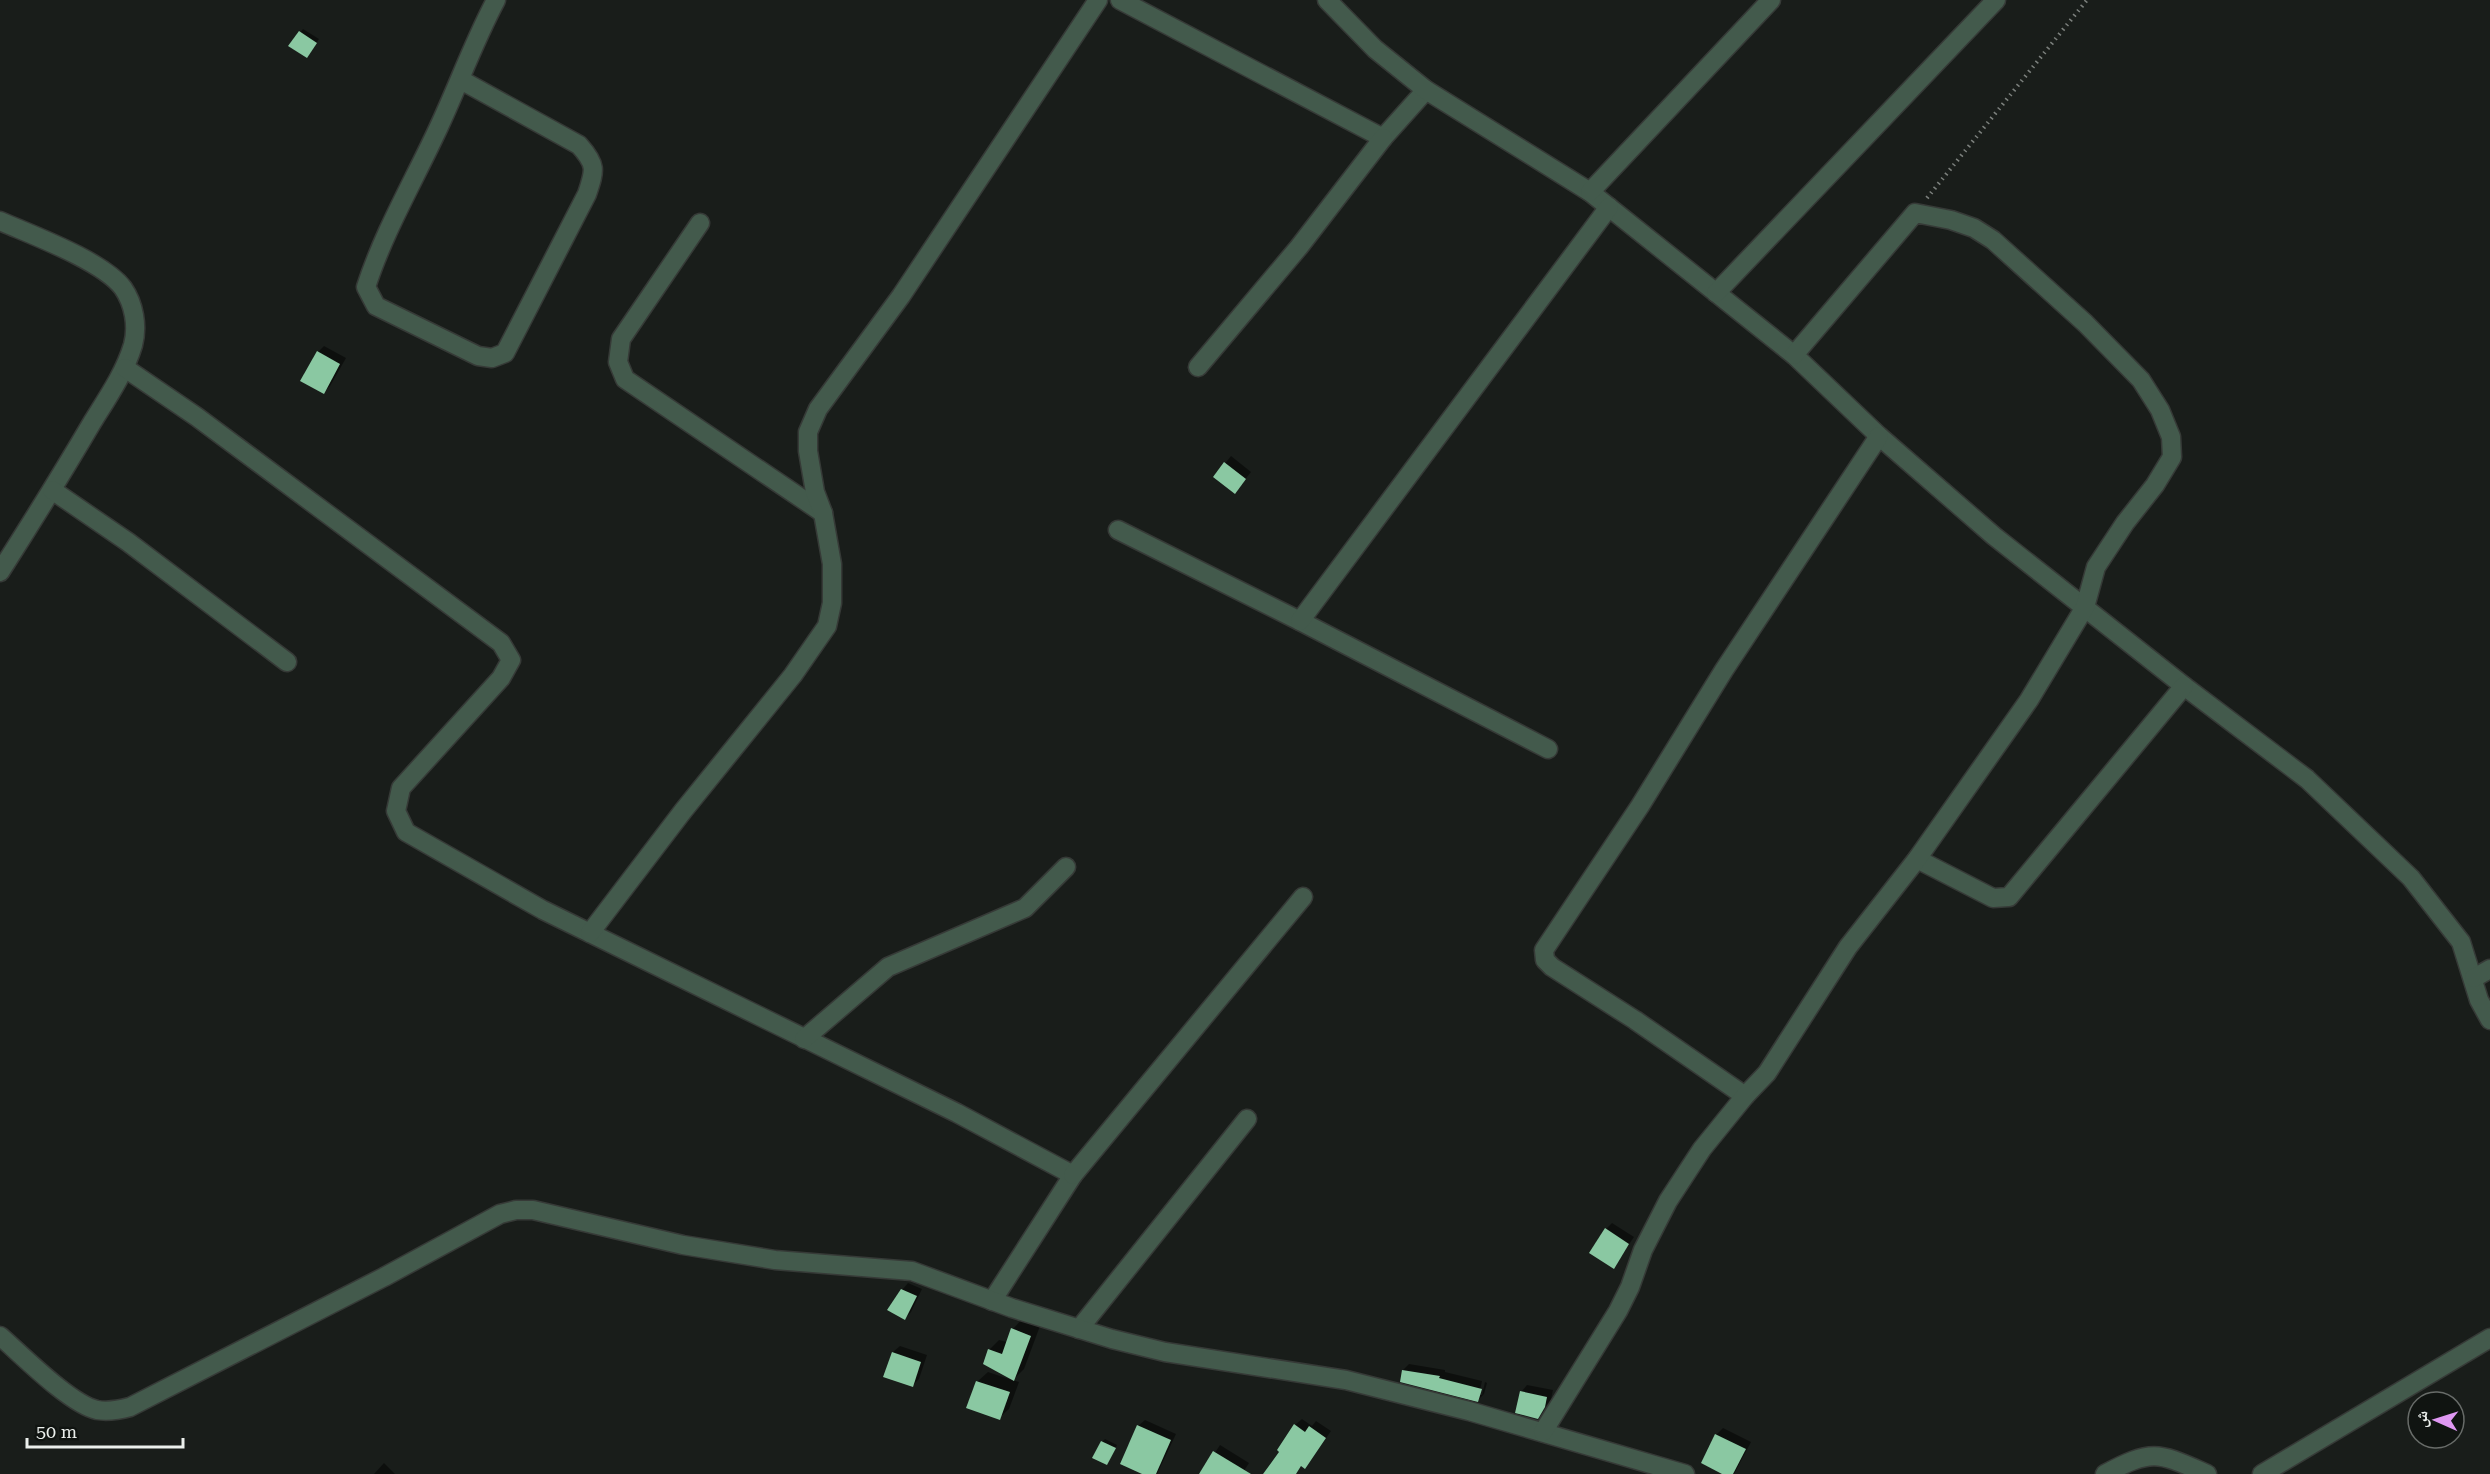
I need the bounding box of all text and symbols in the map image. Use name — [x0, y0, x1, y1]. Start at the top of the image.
north arrow — [2406, 1390, 2466, 1450]
text: ش — [2412, 1410, 2431, 1428]
scale bar — [27, 1411, 183, 1449]
text: 50 m — [36, 1421, 77, 1442]

